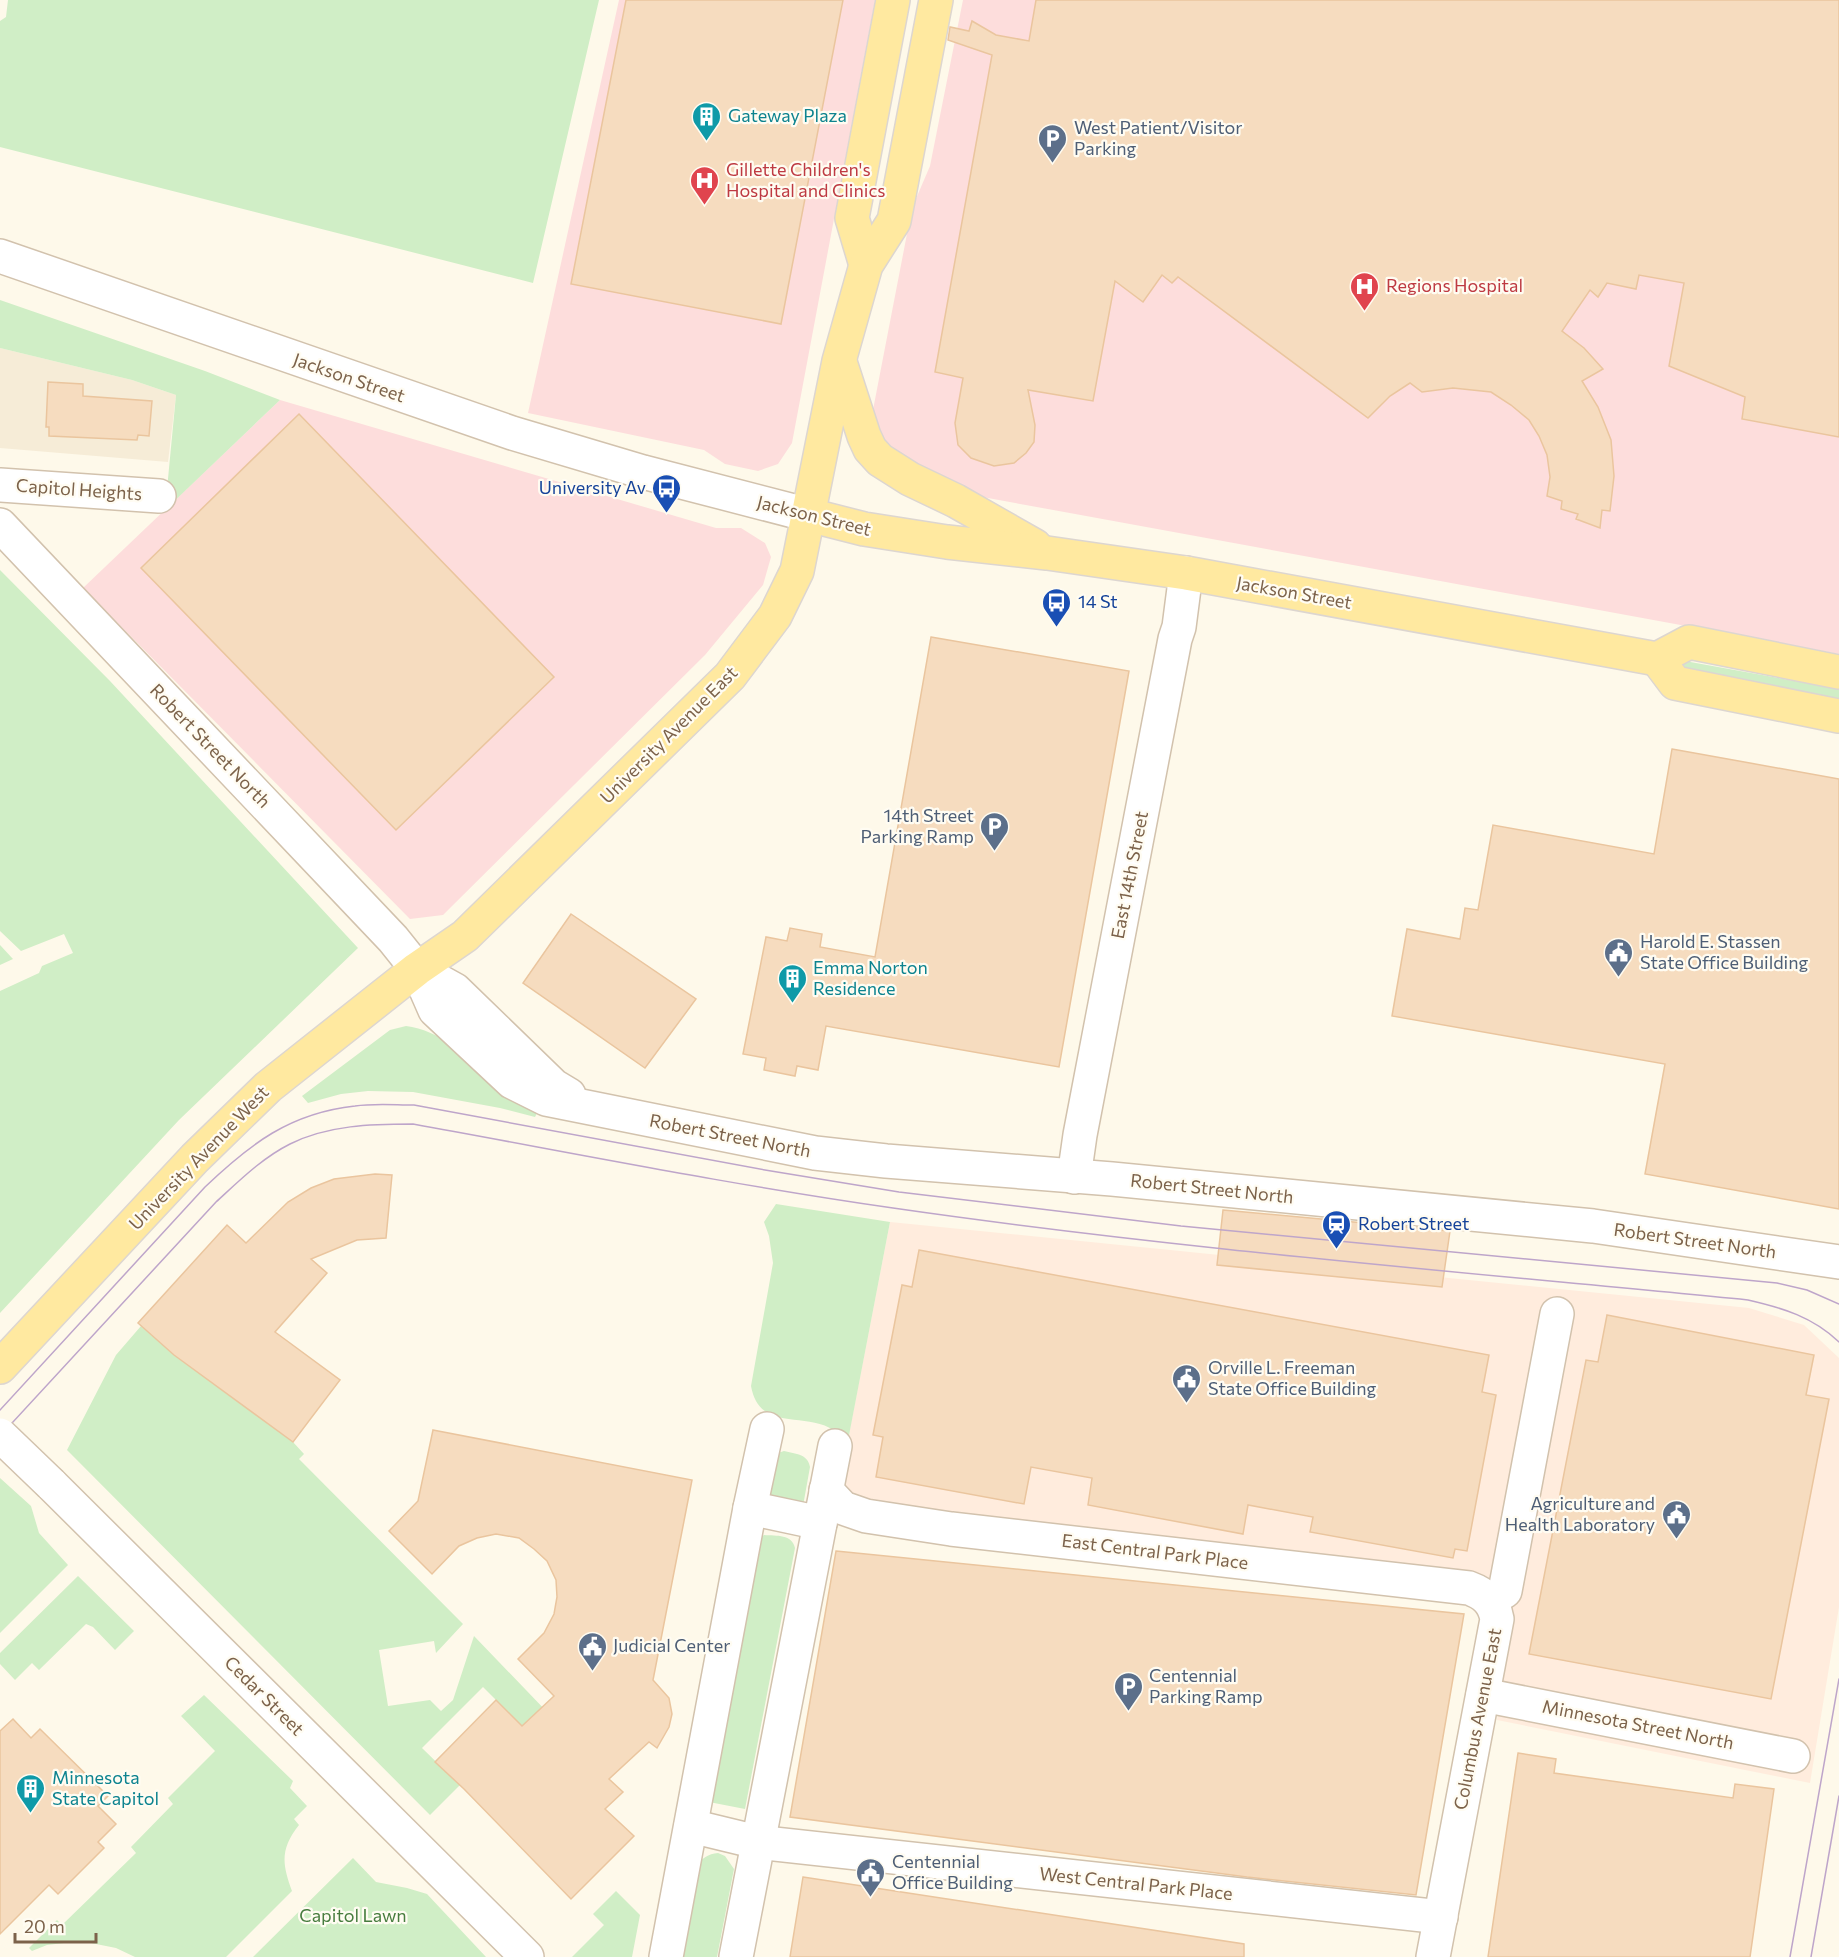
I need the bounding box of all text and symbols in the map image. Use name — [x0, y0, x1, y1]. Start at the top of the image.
building icon: Gateway Plaza — [691, 100, 723, 142]
place label: Gateway Plaza — [728, 104, 847, 126]
place label: West Patient/Visitor Parking — [1074, 116, 1242, 159]
parking icon: West Patient/Visitor Parking — [1037, 122, 1069, 164]
place label: Gillette Children's Hospital and Clinics — [726, 158, 885, 201]
hospital icon: Gillette Children's Hospital and Clinics — [689, 164, 721, 206]
hospital icon: Regions Hospital — [1349, 270, 1381, 312]
place label: Regions Hospital — [1386, 274, 1523, 296]
street label: Jackson Street — [290, 348, 408, 406]
bus stop icon: University Av — [651, 472, 683, 514]
street label: Capitol Heights — [15, 474, 143, 504]
place label: University Av — [539, 476, 646, 498]
street label: Jackson Street — [755, 490, 874, 540]
street label: Jackson Street — [1235, 571, 1354, 613]
bus stop icon: 14 St — [1041, 586, 1073, 628]
place label: 14 St — [1078, 590, 1118, 612]
street label: University Avenue East — [595, 661, 742, 808]
street label: Robert Street North — [146, 679, 276, 812]
place label: 14th Street Parking Ramp — [860, 804, 974, 847]
street label: East 14th Street — [1106, 809, 1152, 941]
parking icon: 14th Street Parking Ramp — [979, 810, 1011, 852]
place label: Harold E. Stassen State Office Building — [1640, 930, 1809, 973]
public building icon: Harold E. Stassen State Office Building — [1603, 936, 1635, 978]
place label: Emma Norton Residence — [813, 956, 928, 999]
building icon: Emma Norton Residence — [776, 962, 808, 1004]
street label: University Avenue West — [124, 1081, 273, 1234]
street label: Robert Street North — [648, 1109, 813, 1161]
street label: Robert Street North — [1129, 1168, 1295, 1208]
station icon: Robert Street — [1321, 1208, 1353, 1250]
place label: Robert Street — [1358, 1212, 1469, 1234]
street label: Robert Street North — [1612, 1218, 1778, 1262]
place label: Orville L. Freeman State Office Building — [1208, 1356, 1377, 1399]
public building icon: Orville L. Freeman State Office Building — [1171, 1362, 1203, 1404]
place label: Agriculture and Health Laboratory — [1505, 1492, 1655, 1535]
public building icon: Agriculture and Health Laboratory — [1660, 1498, 1692, 1540]
street label: East Central Park Place — [1061, 1529, 1250, 1573]
street label: Columbus Avenue East — [1449, 1626, 1505, 1812]
public building icon: Judicial Center — [576, 1630, 608, 1672]
place label: Judicial Center — [613, 1634, 730, 1656]
street label: Cedar Street — [220, 1651, 309, 1740]
place label: Centennial Parking Ramp — [1149, 1664, 1263, 1707]
parking icon: Centennial Parking Ramp — [1112, 1670, 1144, 1712]
street label: Minnesota Street North — [1541, 1695, 1736, 1753]
place label: Minnesota State Capitol — [52, 1766, 159, 1809]
building icon: Minnesota State Capitol — [15, 1772, 47, 1814]
place label: Centennial Office Building — [892, 1850, 1013, 1893]
public building icon: Centennial Office Building — [855, 1856, 887, 1898]
street label: West Central Park Place — [1038, 1862, 1234, 1904]
park label: Capitol Lawn — [299, 1904, 407, 1926]
scale bar — [15, 1906, 96, 1944]
text: 20 m — [24, 1915, 65, 1937]

